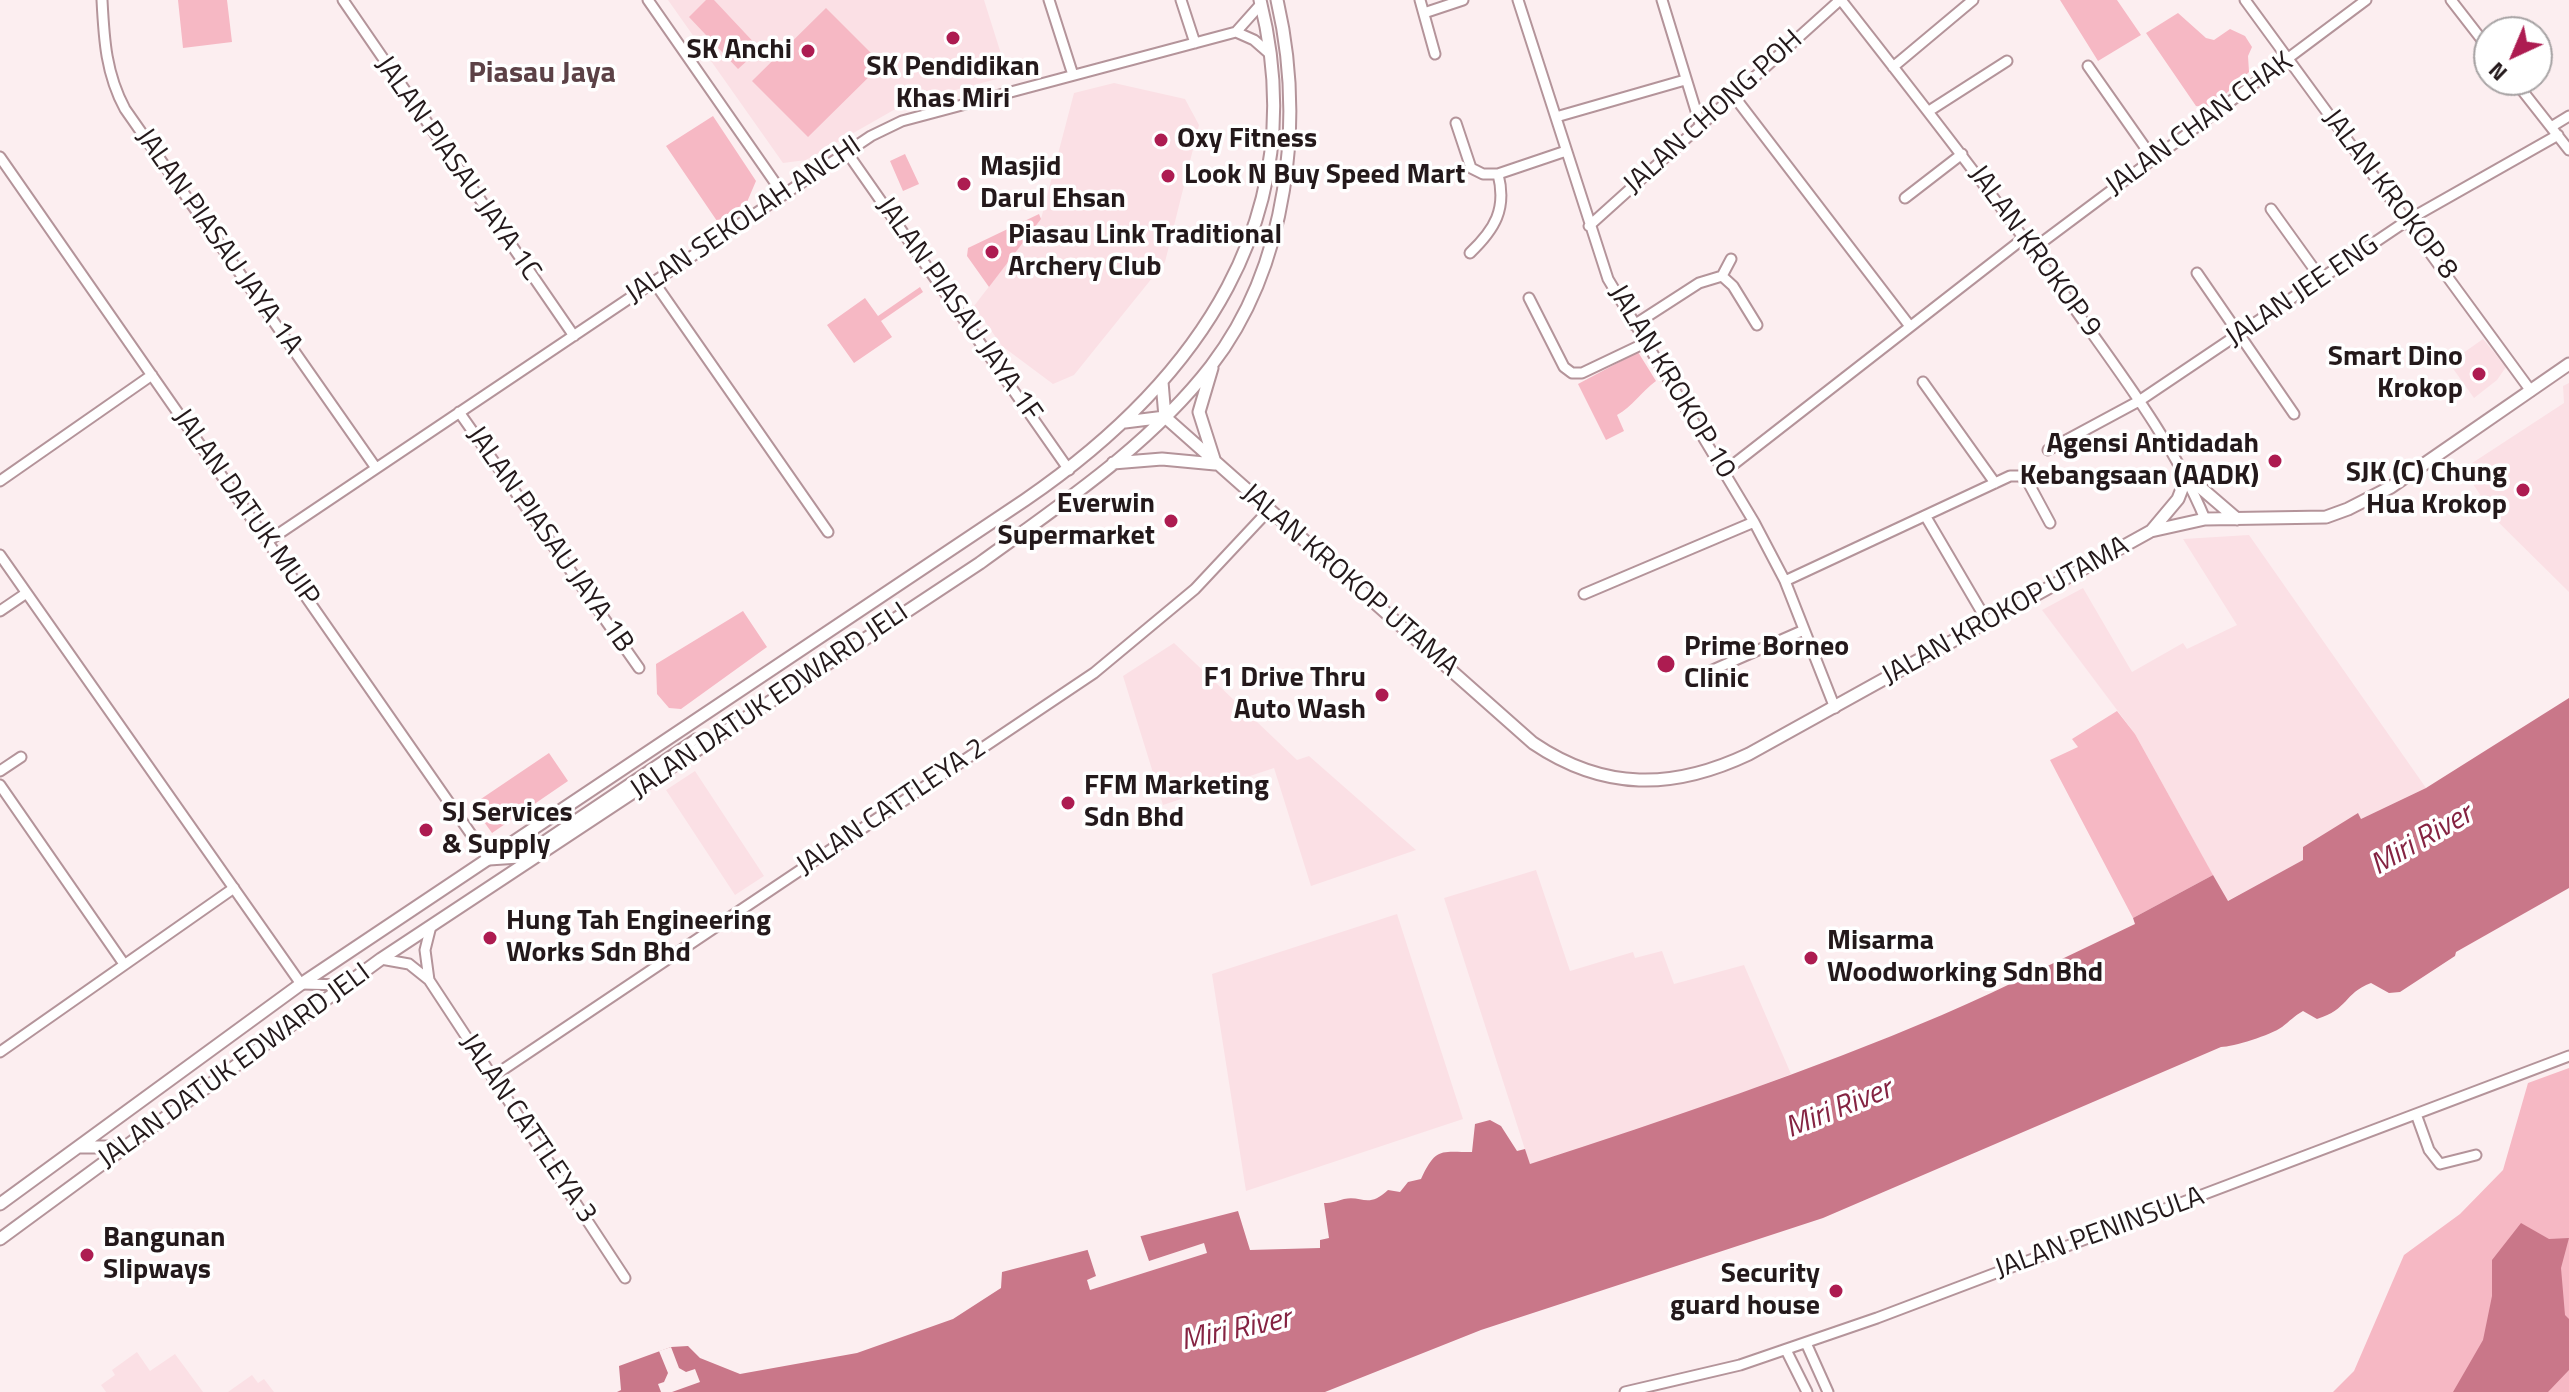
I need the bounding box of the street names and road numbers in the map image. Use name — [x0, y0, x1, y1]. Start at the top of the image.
street label: JALAN CHONG POH — [1618, 24, 1810, 202]
street label: JALAN CHAN CHAK — [2100, 46, 2300, 204]
street label: JALAN PIASAU JAYA 1C — [367, 50, 547, 288]
street label: JALAN KROKOP 8 — [2314, 103, 2464, 287]
street label: JALAN PIASAU JAYA 1A — [127, 123, 309, 361]
street label: JALAN SEKOLAH ANCHI — [620, 130, 868, 312]
street label: JALAN KROKOP 9 — [1960, 160, 2108, 344]
street label: JALAN PIASAU JAYA 1F — [868, 191, 1048, 429]
street label: JALAN JEE ENG — [2220, 229, 2386, 355]
street label: JALAN KROKOP 10 — [1600, 279, 1742, 485]
street label: JALAN DATUK MUIP — [164, 403, 326, 613]
street label: JALAN PIASAU JAYA 1B — [458, 420, 640, 660]
street label: JALAN KROKOP UTAMA — [1234, 478, 1464, 684]
street label: JALAN KROKOP UTAMA — [1877, 530, 2135, 694]
street label: JALAN DATUK EDWARD JELI — [625, 596, 915, 808]
street label: JALAN CATTLEYA 2 — [791, 732, 993, 884]
street label: JALAN DATUK EDWARD JELI — [93, 957, 377, 1177]
street label: JALAN CATTLEYA 3 — [451, 1028, 603, 1230]
street label: JALAN PENINSULA — [1991, 1181, 2209, 1287]

